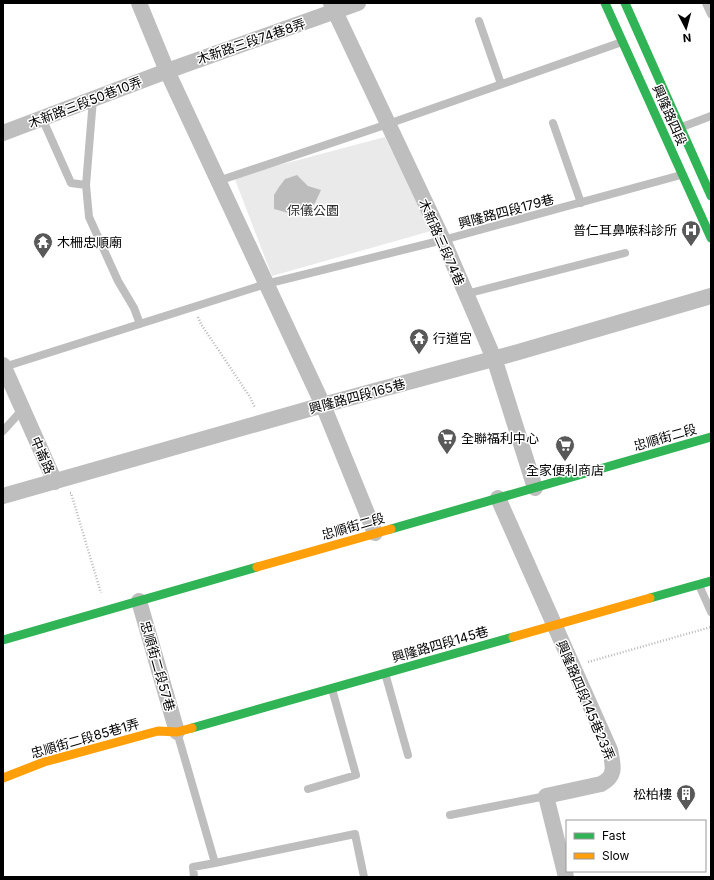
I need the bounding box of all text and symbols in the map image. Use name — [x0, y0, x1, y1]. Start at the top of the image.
north arrow — [666, 8, 706, 48]
street label: 木新路三段74巷8弄 — [194, 15, 308, 67]
text: N — [682, 31, 692, 45]
street label: 木新路三段50巷10弄 — [26, 73, 144, 131]
street label: 興隆路四段 — [649, 82, 691, 148]
street label: 興隆路四段179巷 — [456, 191, 556, 231]
street label: 木新路三段74巷 — [416, 196, 468, 288]
park label: 保儀公園 — [287, 202, 339, 218]
hospital icon: 普仁耳鼻喉科診所 — [680, 219, 702, 247]
place label: 普仁耳鼻喉科診所 — [573, 222, 677, 238]
temple icon: 木柵忠順廟 — [32, 231, 54, 259]
place label: 木柵忠順廟 — [57, 234, 122, 250]
temple icon: 行道宮 — [408, 327, 430, 355]
place label: 行道宮 — [433, 330, 472, 346]
street label: 興隆路四段165巷 — [307, 375, 407, 417]
street label: 忠順街二段 — [632, 420, 698, 454]
supermarket icon: 全聯福利中心 — [436, 427, 458, 455]
place label: 全聯福利中心 — [461, 430, 539, 446]
street label: 中崙路 — [28, 434, 58, 476]
supermarket icon: 全家便利商店 — [554, 434, 576, 462]
place label: 全家便利商店 — [526, 462, 604, 478]
street label: 忠順街二段 — [320, 509, 386, 543]
street label: 忠順街二段57巷 — [137, 619, 179, 713]
street label: 興隆路四段145巷 — [390, 623, 490, 665]
street label: 興隆路四段145巷23弄 — [554, 638, 618, 762]
street label: 忠順街二段85巷1弄 — [29, 715, 141, 761]
building icon: 松柏樓 — [675, 783, 697, 811]
place label: 松柏樓 — [633, 786, 672, 802]
legend — [566, 820, 706, 872]
text: Fast — [602, 828, 626, 843]
text: Slow — [602, 848, 630, 863]

